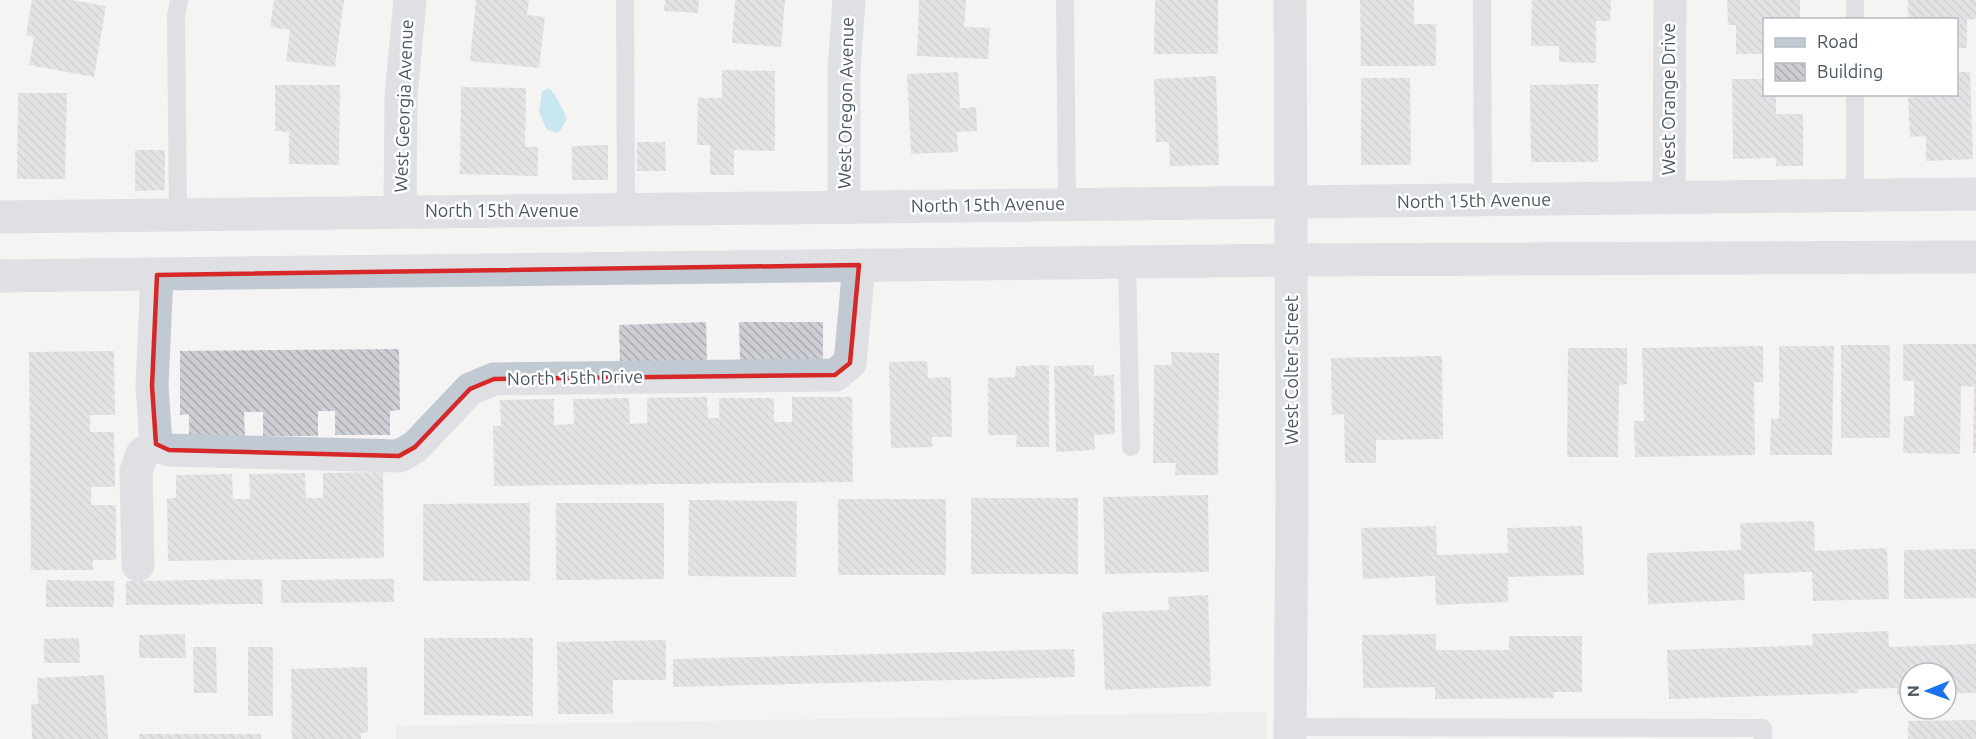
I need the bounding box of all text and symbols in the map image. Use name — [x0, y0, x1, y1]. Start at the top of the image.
street label: West Oregon Avenue — [834, 17, 856, 189]
legend — [1763, 18, 1958, 96]
street label: West Georgia Avenue — [390, 19, 416, 193]
street label: West Orange Drive — [1658, 23, 1678, 175]
text: Road — [1817, 31, 1859, 51]
text: Building — [1817, 61, 1883, 81]
street label: North 15th Avenue — [1397, 189, 1551, 211]
street label: North 15th Avenue — [911, 193, 1065, 215]
street label: North 15th Avenue — [425, 200, 579, 220]
street label: West Colter Street — [1281, 295, 1301, 445]
street label: North 15th Drive — [507, 366, 643, 388]
north arrow — [1898, 661, 1958, 721]
text: N — [1904, 685, 1922, 697]

